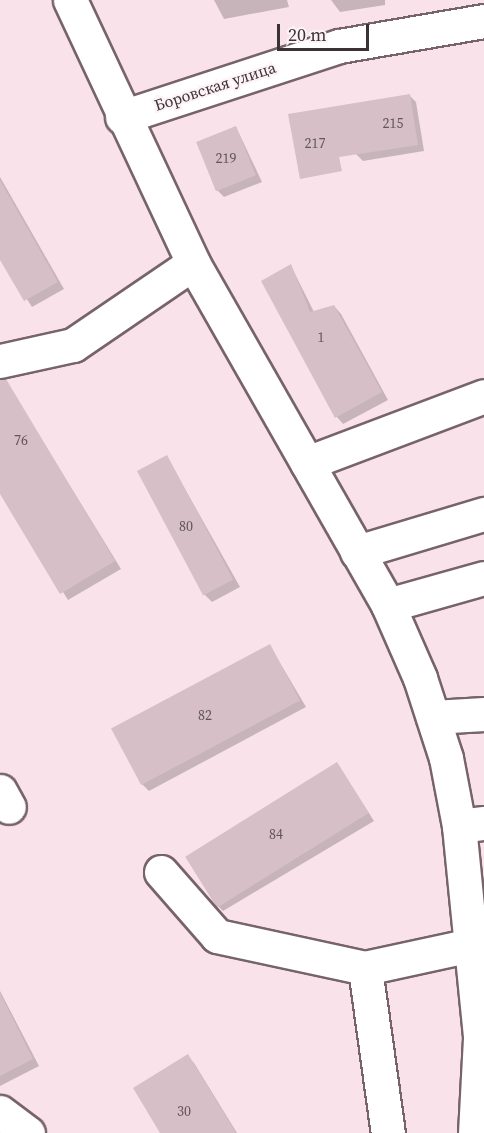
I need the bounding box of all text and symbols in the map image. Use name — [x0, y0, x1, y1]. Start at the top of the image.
scale bar — [280, 12, 372, 50]
text: 20 m — [288, 22, 326, 47]
street label: Боровская улица — [152, 57, 278, 115]
house number: 215 — [383, 115, 403, 131]
house number: 217 — [305, 135, 325, 151]
house number: 219 — [216, 150, 236, 166]
house number: 1 — [318, 329, 324, 345]
house number: 76 — [14, 432, 28, 448]
house number: 80 — [179, 518, 193, 534]
house number: 82 — [198, 707, 212, 723]
house number: 84 — [269, 826, 283, 842]
house number: 30 — [177, 1103, 191, 1119]

